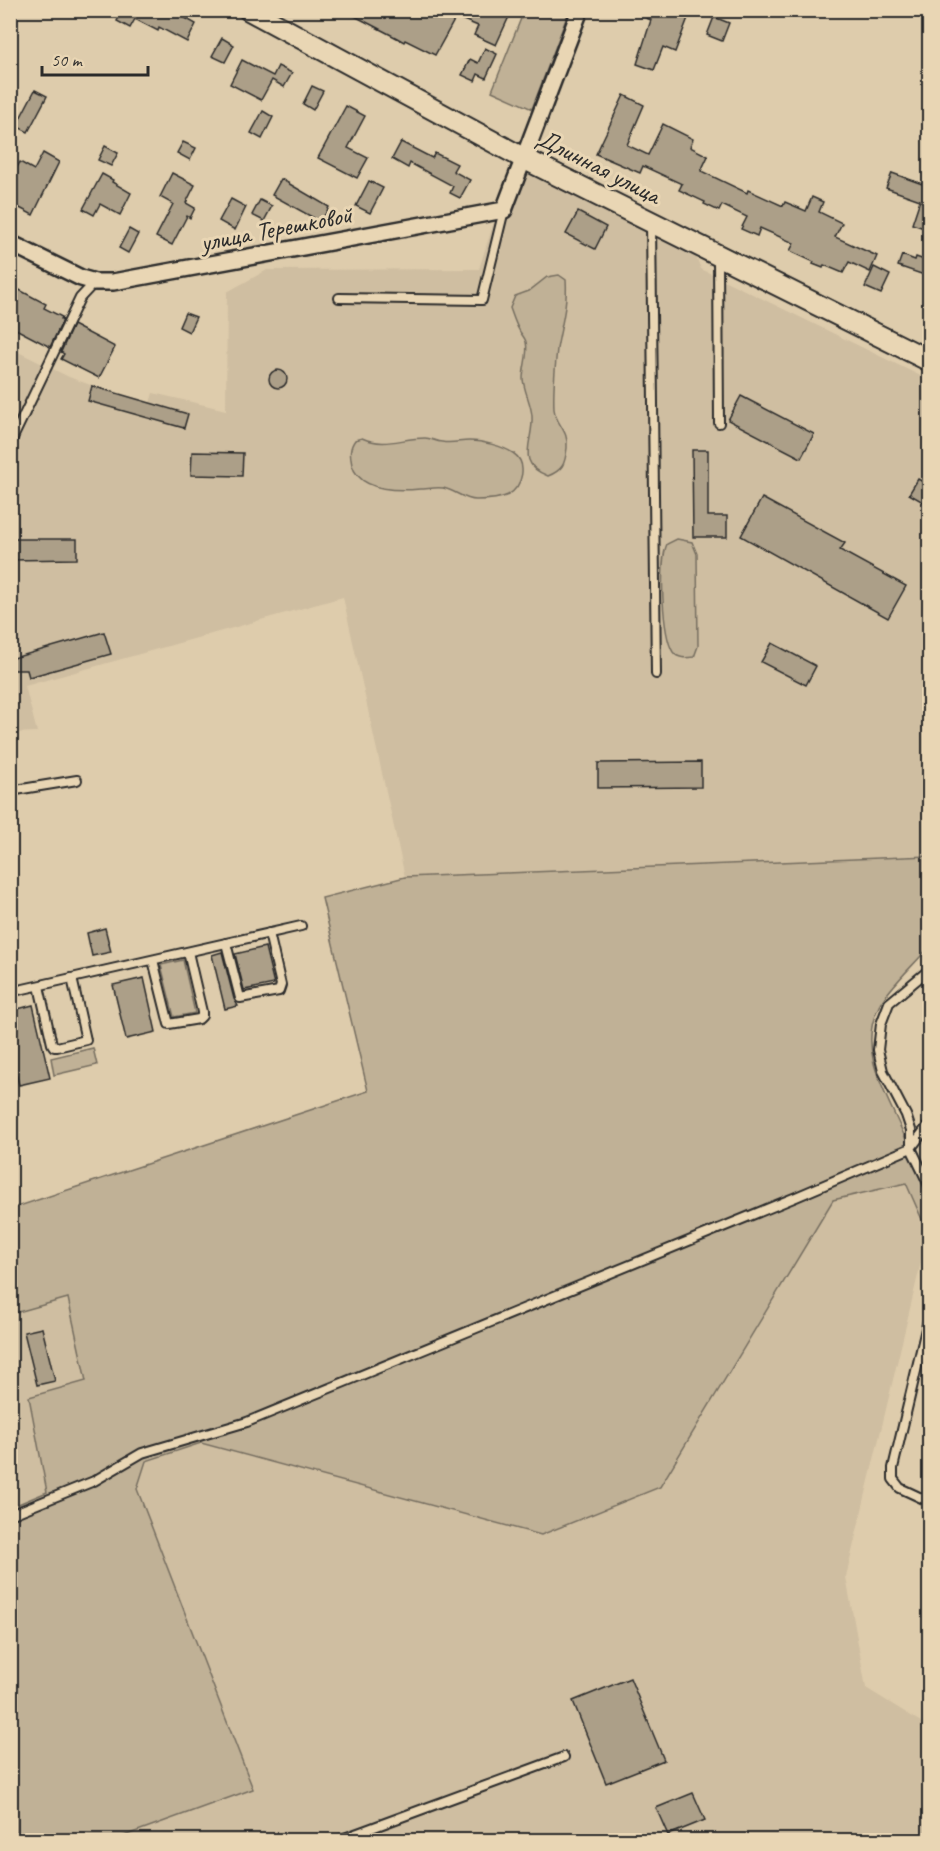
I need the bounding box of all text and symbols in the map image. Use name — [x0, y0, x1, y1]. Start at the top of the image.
scale bar — [42, 39, 148, 77]
text: 50 m — [51, 49, 84, 71]
street label: Длинная улица — [531, 121, 668, 213]
street label: улица Терешковой — [196, 197, 357, 260]

